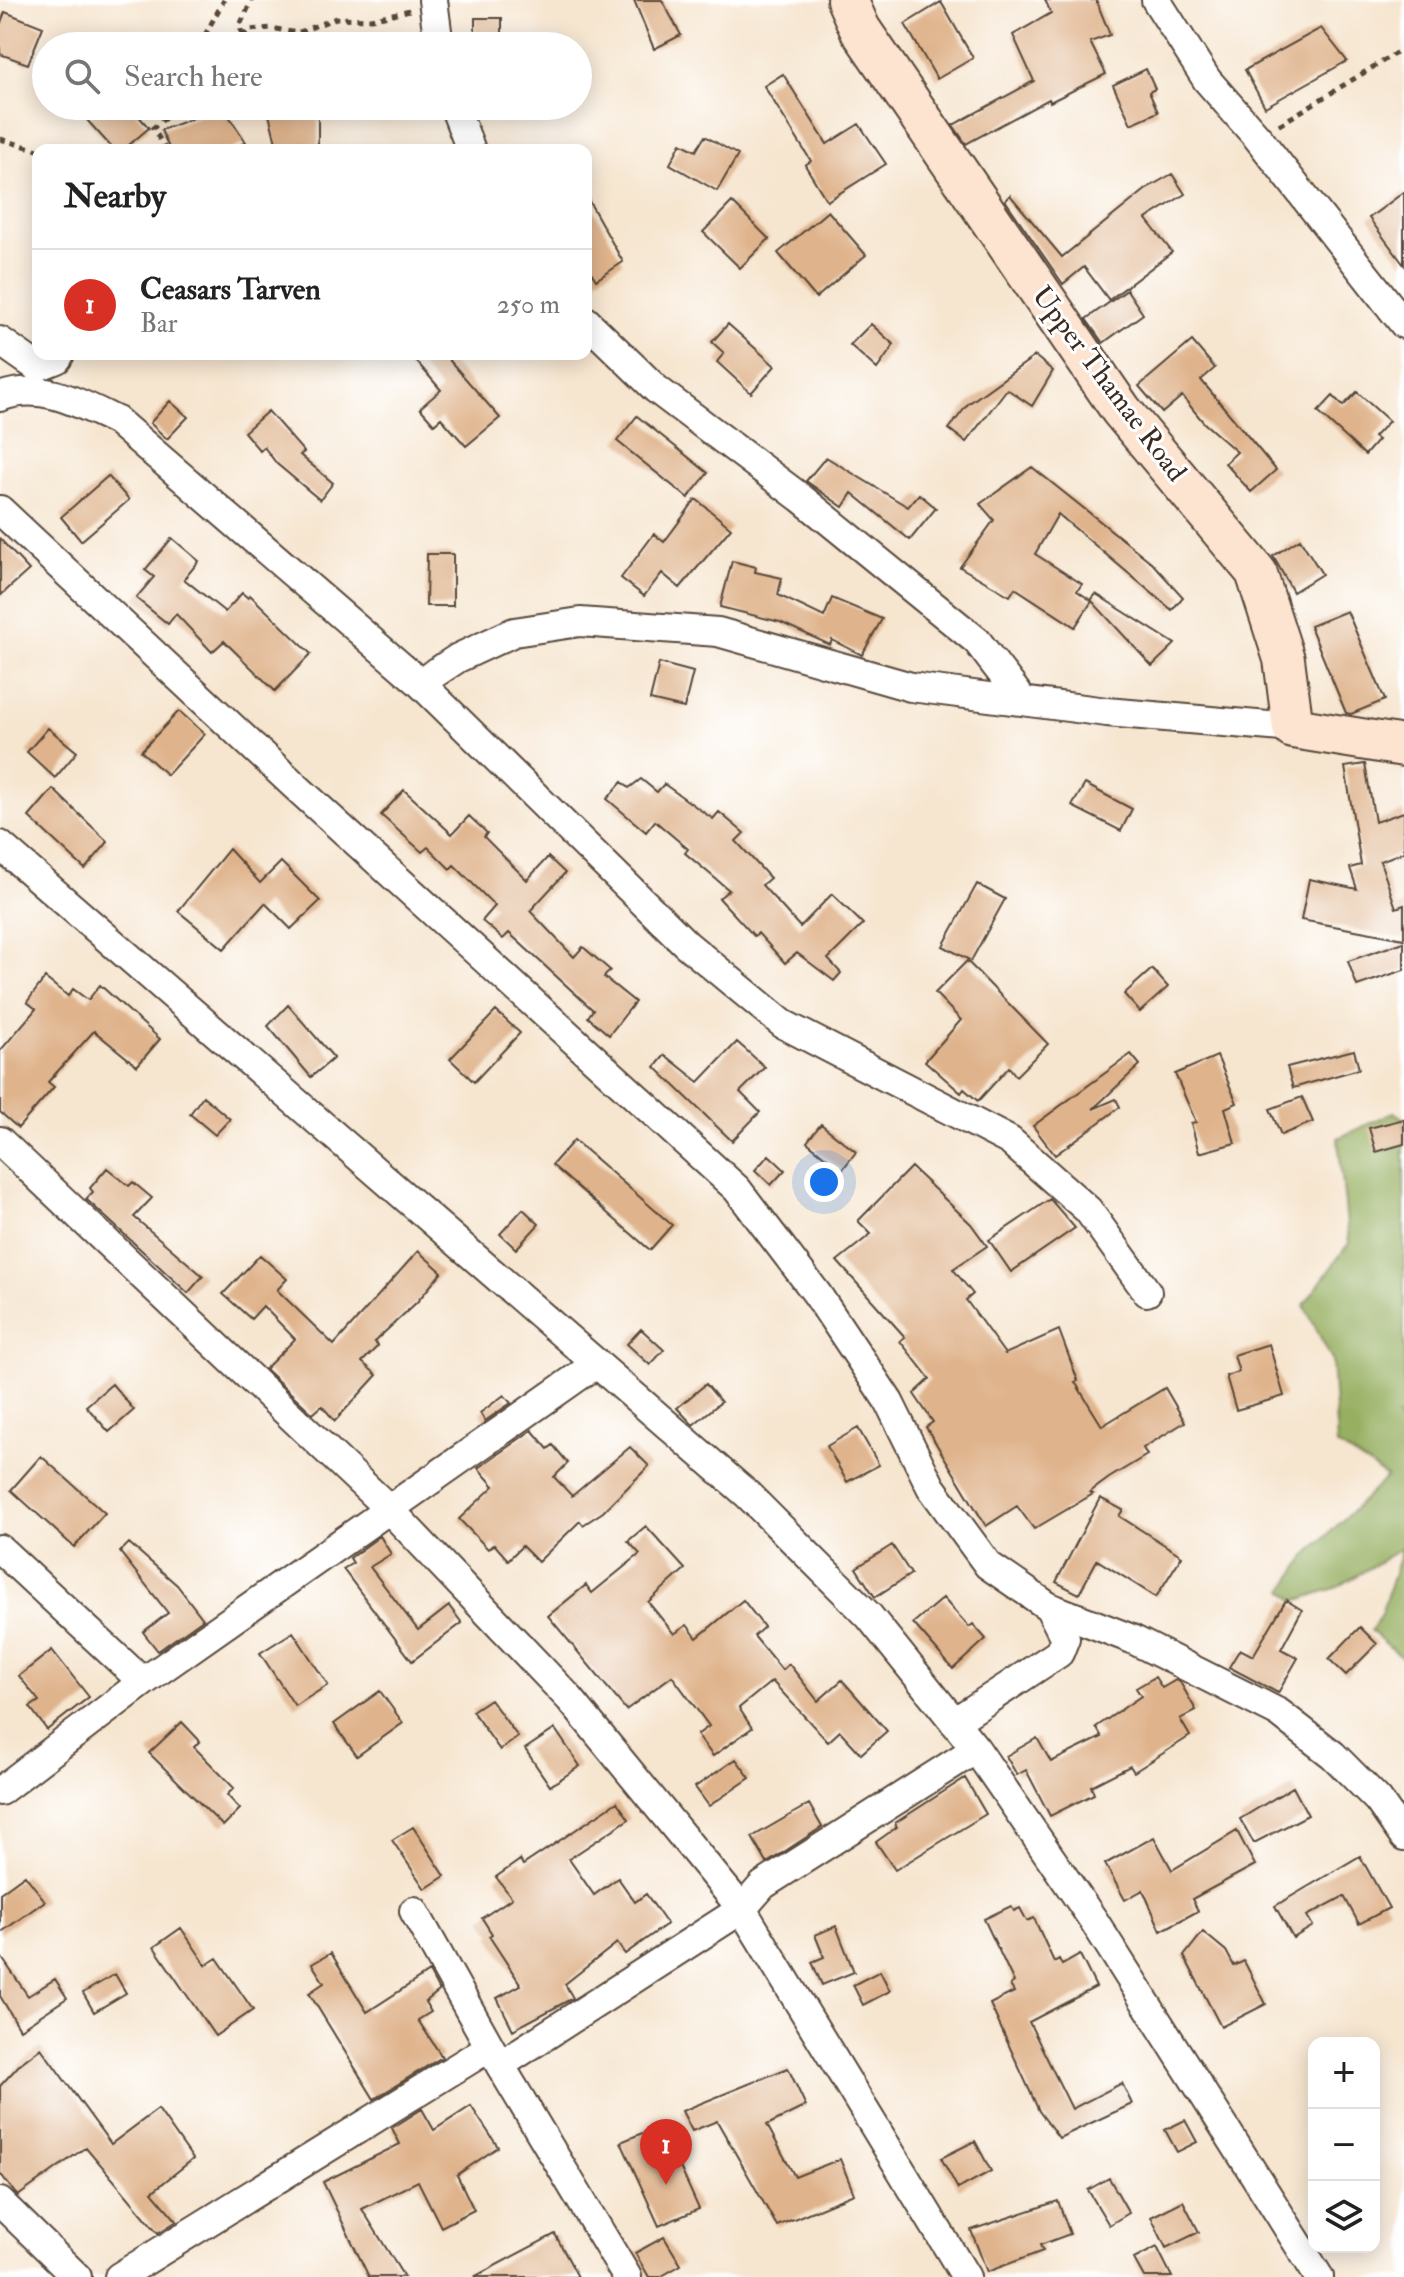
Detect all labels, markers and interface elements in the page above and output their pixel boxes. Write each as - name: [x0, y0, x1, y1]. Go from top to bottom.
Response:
- search box: [32, 32, 592, 120]
- icon: search: [60, 54, 104, 98]
- text: Search here: [124, 58, 263, 95]
- text: Nearby: [64, 175, 166, 218]
- text: Ceasars Tarven: [140, 271, 321, 308]
- street label: Upper Thamae Road: [1024, 279, 1194, 489]
- text: 1: [85, 289, 95, 321]
- text: 250 m: [497, 289, 560, 321]
- text: Bar: [140, 308, 177, 340]
- your location: [804, 1162, 844, 1202]
- map controls: [1308, 2037, 1380, 2253]
- button: +: [1308, 2037, 1380, 2109]
- button: −: [1308, 2109, 1380, 2181]
- pin: 1: [640, 2119, 692, 2185]
- button: layers: [1308, 2181, 1380, 2253]

